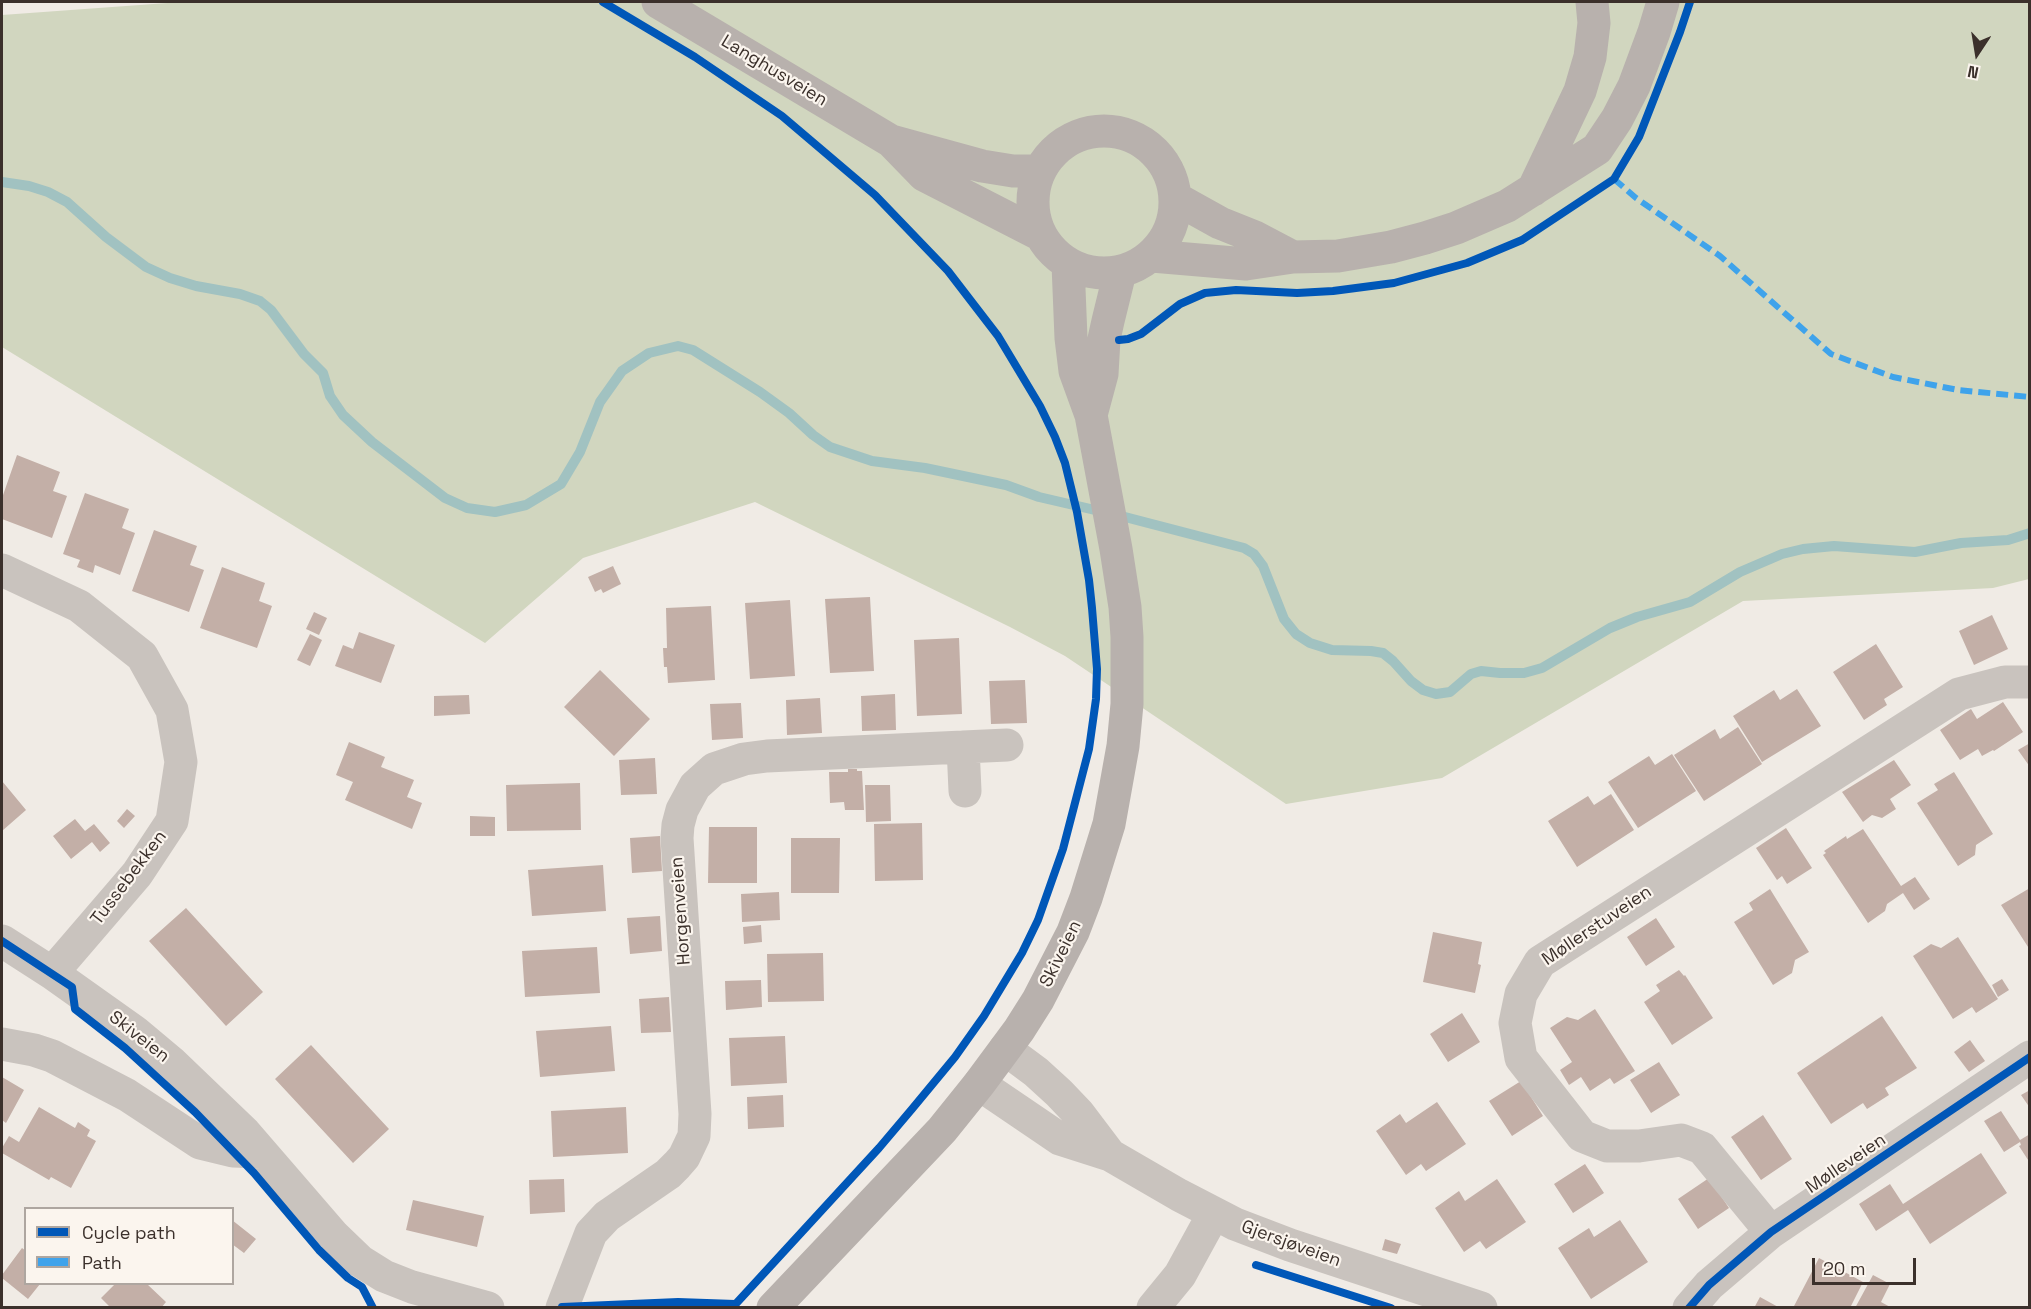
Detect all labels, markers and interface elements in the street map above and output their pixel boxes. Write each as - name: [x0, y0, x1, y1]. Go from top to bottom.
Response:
- north arrow: [1947, 24, 2007, 84]
- street label: Langhusveien: [717, 31, 831, 111]
- text: N: [1966, 61, 1981, 83]
- street label: Tussebekken: [86, 827, 172, 929]
- street label: Horgenveien: [666, 856, 696, 966]
- street label: Møllerstuveien: [1538, 881, 1656, 971]
- street label: Skiveien: [1036, 917, 1086, 991]
- street label: Skiveien: [104, 1007, 174, 1067]
- street label: Mølleveien: [1802, 1129, 1890, 1199]
- legend: [24, 1207, 234, 1285]
- street label: Gjersjøveien: [1238, 1216, 1344, 1272]
- text: Cycle path: [82, 1221, 176, 1244]
- scale bar: [1815, 1246, 1918, 1284]
- text: Path: [82, 1251, 122, 1274]
- text: 20 m: [1823, 1257, 1866, 1280]

